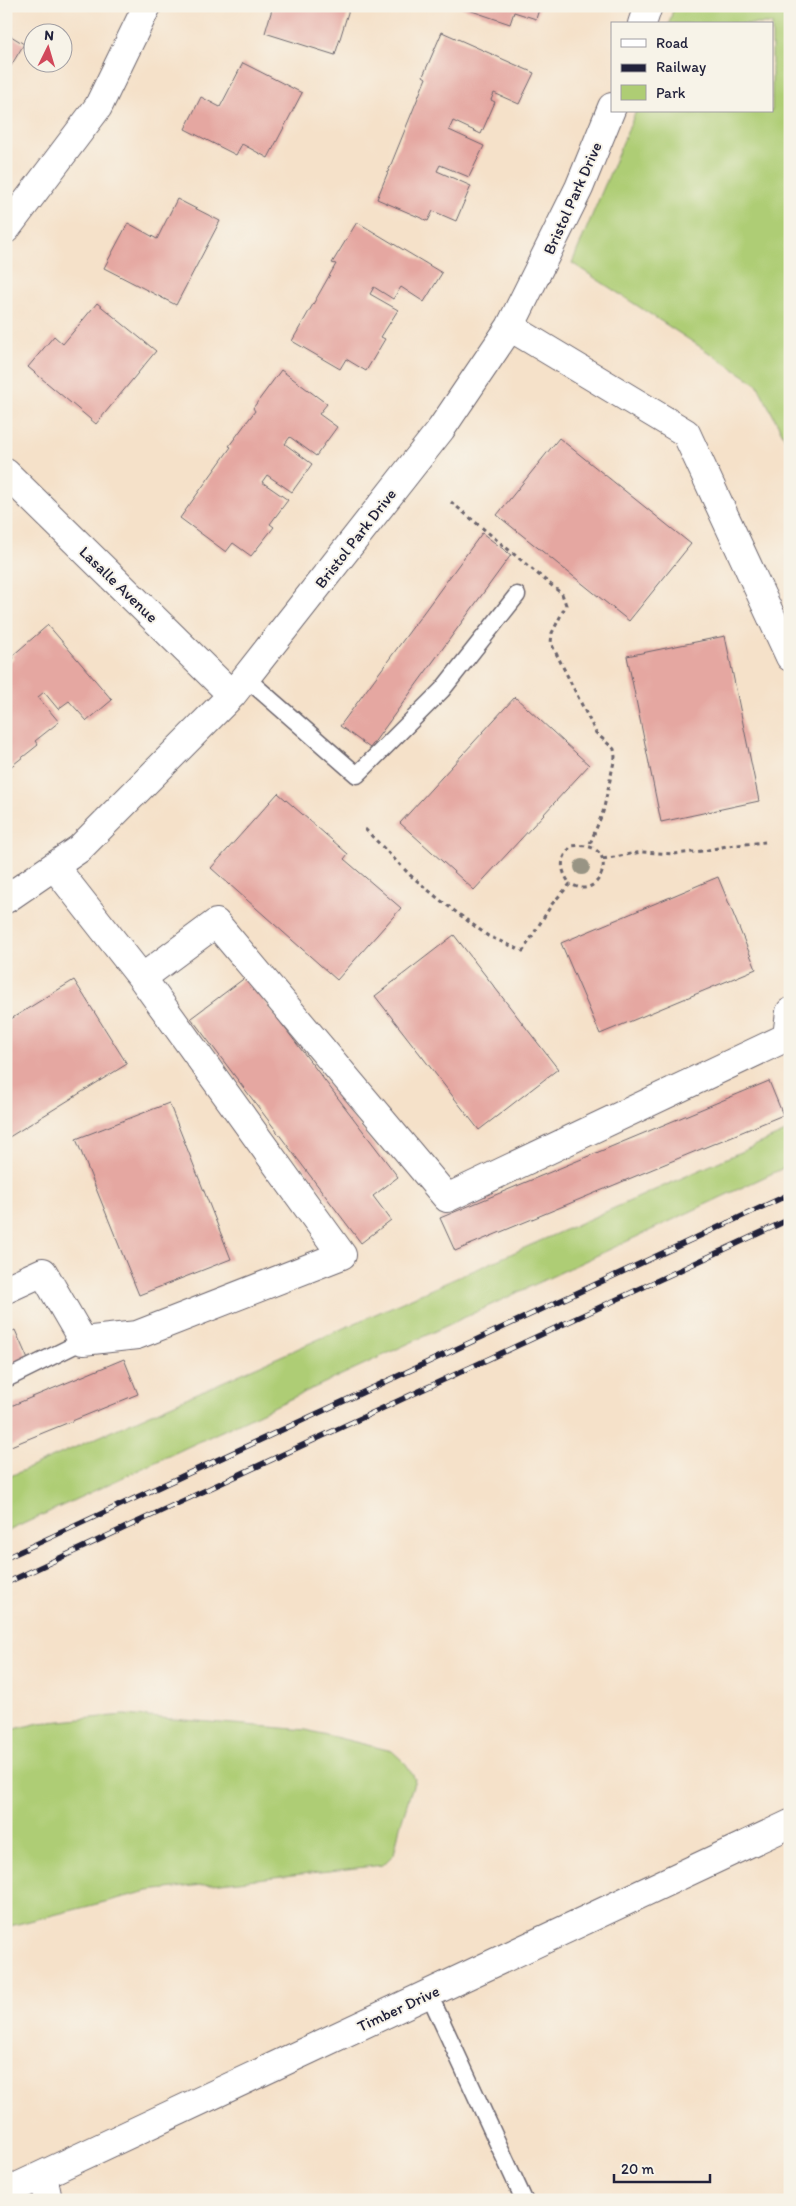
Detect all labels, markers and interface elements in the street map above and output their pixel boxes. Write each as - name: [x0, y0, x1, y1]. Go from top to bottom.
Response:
- north arrow: [22, 22, 72, 72]
- legend: [611, 22, 774, 112]
- text: N: [44, 27, 55, 44]
- text: Road: [656, 34, 689, 52]
- text: Railway: [656, 58, 706, 76]
- text: Park: [656, 84, 686, 102]
- street label: Bristol Park Drive: [539, 139, 606, 257]
- street label: Bristol Park Drive: [311, 485, 400, 592]
- street label: Lasalle Avenue: [75, 542, 162, 627]
- street label: Timber Drive: [354, 1981, 442, 2036]
- scale bar: [614, 2151, 710, 2183]
- text: 20 m: [621, 2160, 655, 2178]

